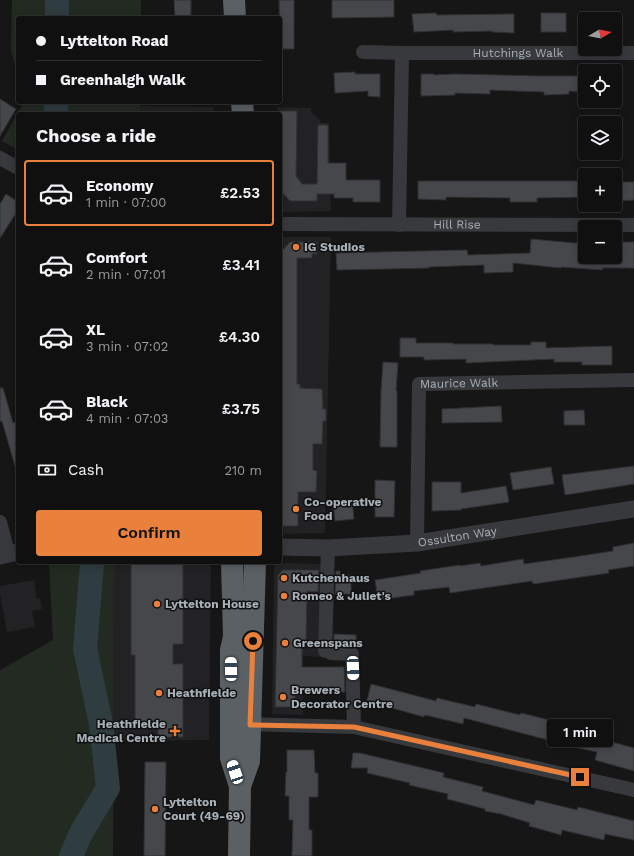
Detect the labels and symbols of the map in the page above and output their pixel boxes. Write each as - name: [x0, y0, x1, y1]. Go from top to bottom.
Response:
- north arrow: [578, 12, 622, 56]
- street label: Hutchings Walk: [473, 46, 564, 60]
- street label: Hill Rise: [433, 217, 481, 232]
- place label: IG Studios: [304, 240, 366, 254]
- marker: IG Studios: [291, 242, 301, 252]
- street label: Maurice Walk: [420, 376, 498, 391]
- place label: Co-operative Food: [304, 495, 382, 523]
- marker: Co-operative Food: [291, 504, 301, 514]
- street label: Ossulton Way: [417, 523, 499, 550]
- place label: Kutchenhaus: [292, 571, 370, 585]
- marker: Kutchenhaus: [279, 573, 289, 583]
- place label: Romeo & Juliet's: [292, 589, 392, 603]
- marker: Romeo & Juliet's: [279, 591, 289, 601]
- place label: Lyttelton House: [165, 597, 259, 611]
- marker: Lyttelton House: [152, 599, 162, 609]
- route start: [244, 632, 262, 650]
- place label: Greenspans: [293, 636, 363, 650]
- marker: Greenspans: [280, 638, 290, 648]
- car: [347, 656, 359, 680]
- car: [225, 657, 237, 681]
- place label: Brewers Decorator Centre: [291, 683, 393, 711]
- place label: Heathfielde: [167, 686, 236, 700]
- marker: Heathfielde: [154, 688, 164, 698]
- marker: Brewers Decorator Centre: [278, 692, 288, 702]
- place label: Heathfielde Medical Centre: [76, 717, 166, 745]
- callout: 1 min: [547, 719, 613, 747]
- marker: Heathfielde Medical Centre: [169, 725, 181, 737]
- car: [226, 759, 244, 785]
- route end: [571, 768, 589, 786]
- place label: Lyttelton Court (49-69): [163, 795, 245, 823]
- marker: Lyttelton Court (49-69): [150, 804, 160, 814]

